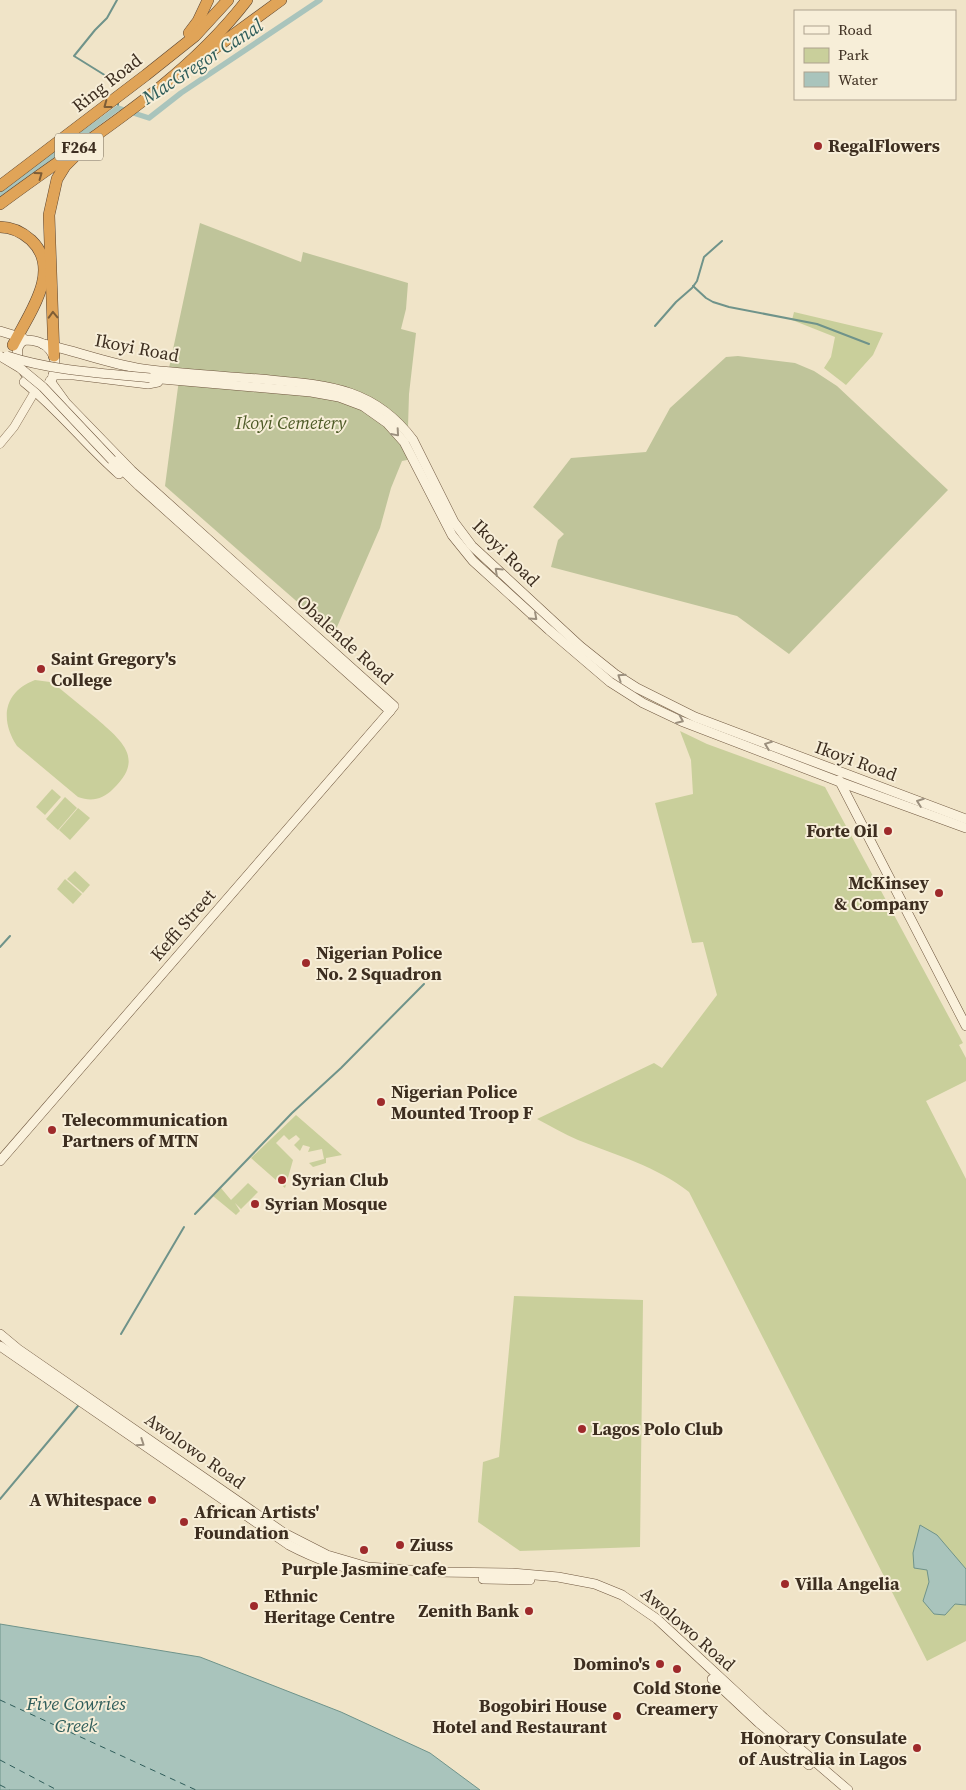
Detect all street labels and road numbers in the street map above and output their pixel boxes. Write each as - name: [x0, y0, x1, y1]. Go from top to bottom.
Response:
- street label: Ring Road: [67, 47, 147, 118]
- road number: F264: [55, 134, 103, 160]
- street label: Ikoyi Road: [93, 327, 181, 368]
- street label: Ikoyi Road: [467, 514, 545, 592]
- street label: Obalende Road: [292, 589, 399, 690]
- street label: Ikoyi Road: [812, 734, 901, 787]
- street label: Keffi Street: [144, 883, 221, 966]
- street label: Awolowo Road: [140, 1407, 251, 1495]
- street label: Awolowo Road: [636, 1581, 741, 1677]

